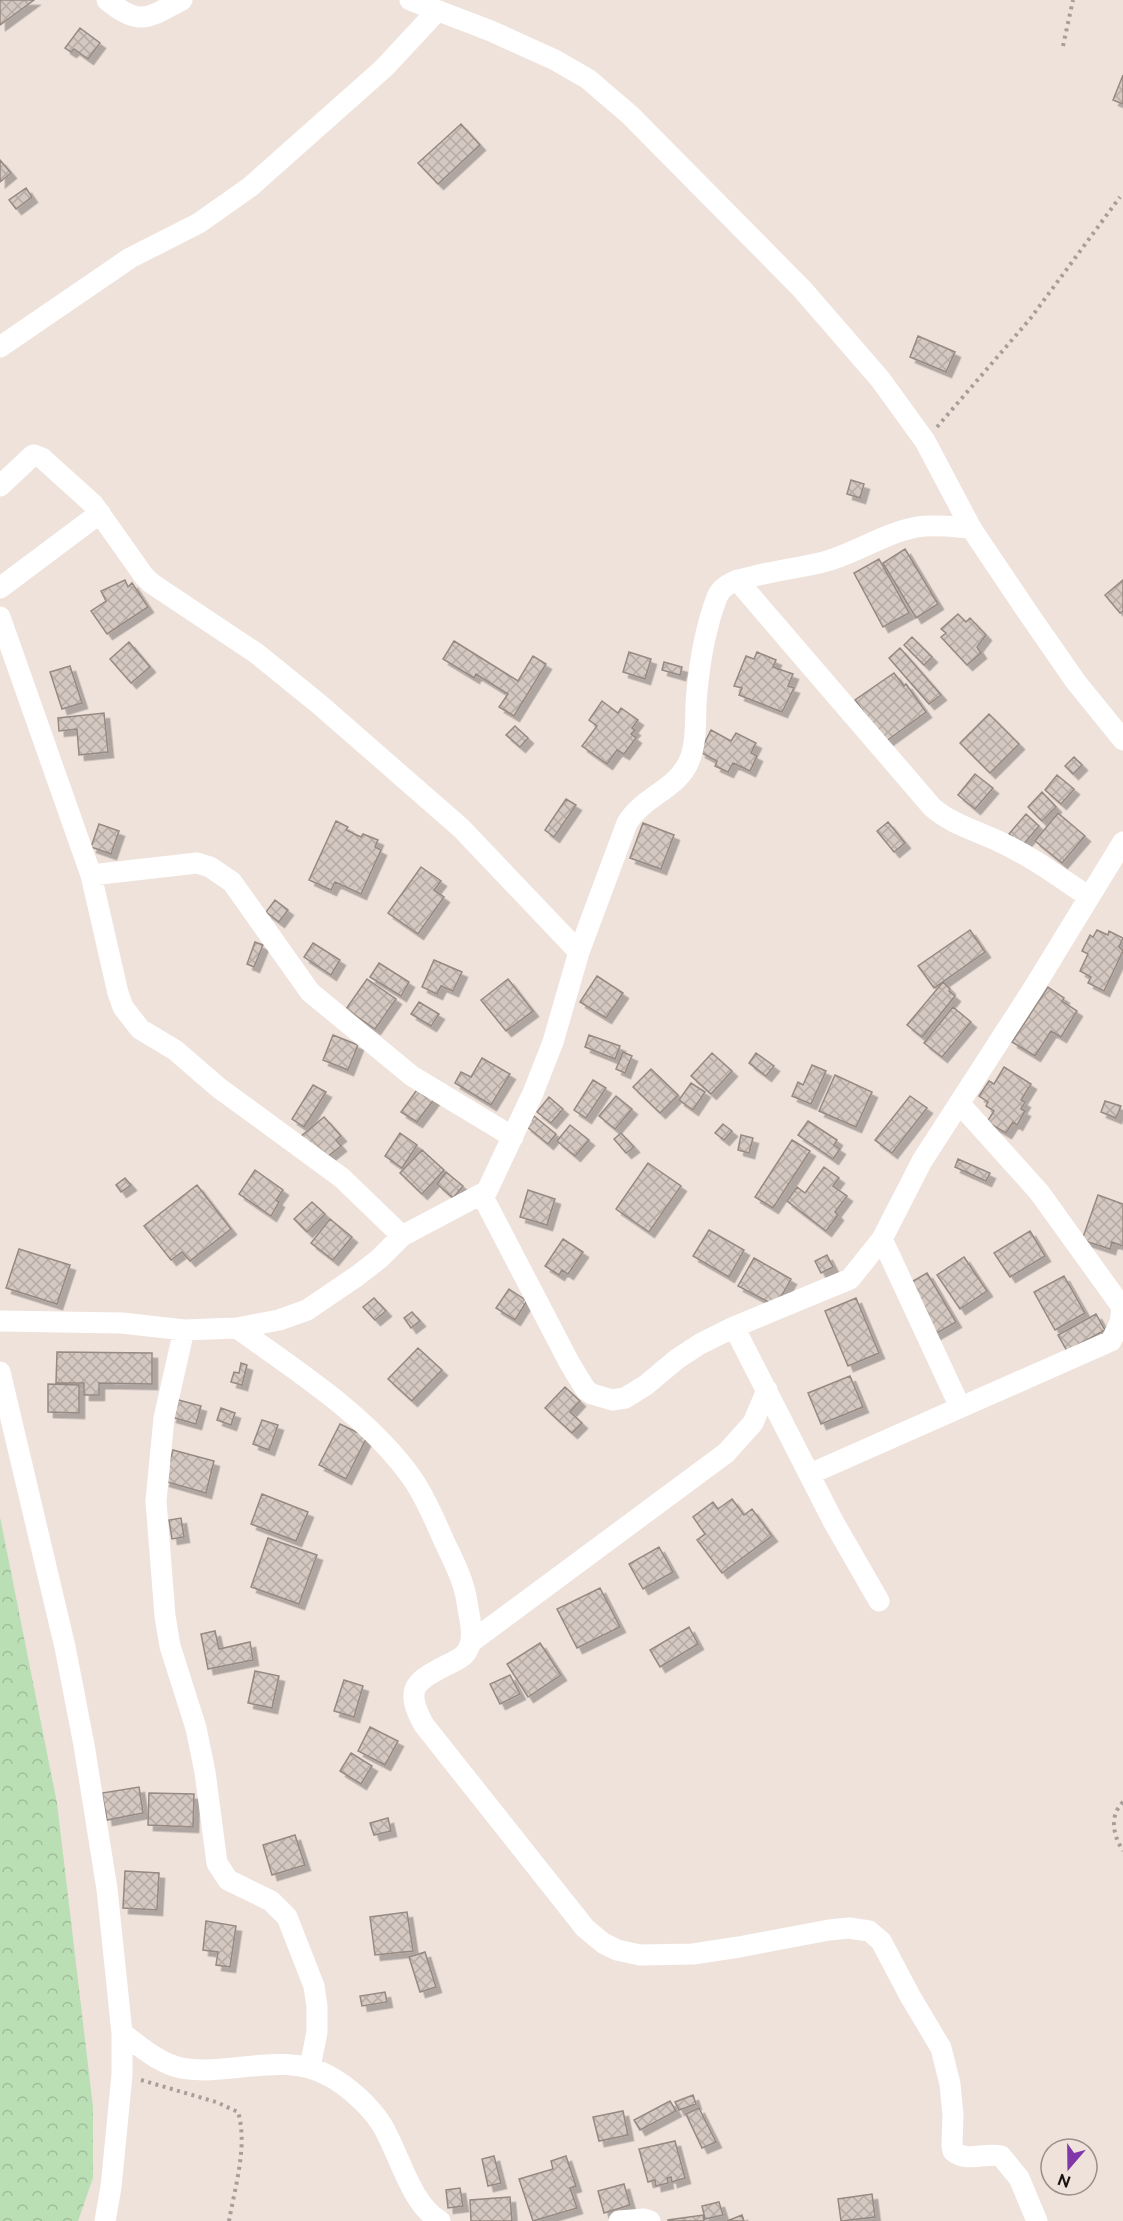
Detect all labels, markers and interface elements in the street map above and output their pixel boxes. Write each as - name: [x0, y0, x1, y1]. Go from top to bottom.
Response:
- north arrow: [1039, 2137, 1099, 2197]
- text: N: [1055, 2170, 1073, 2192]

